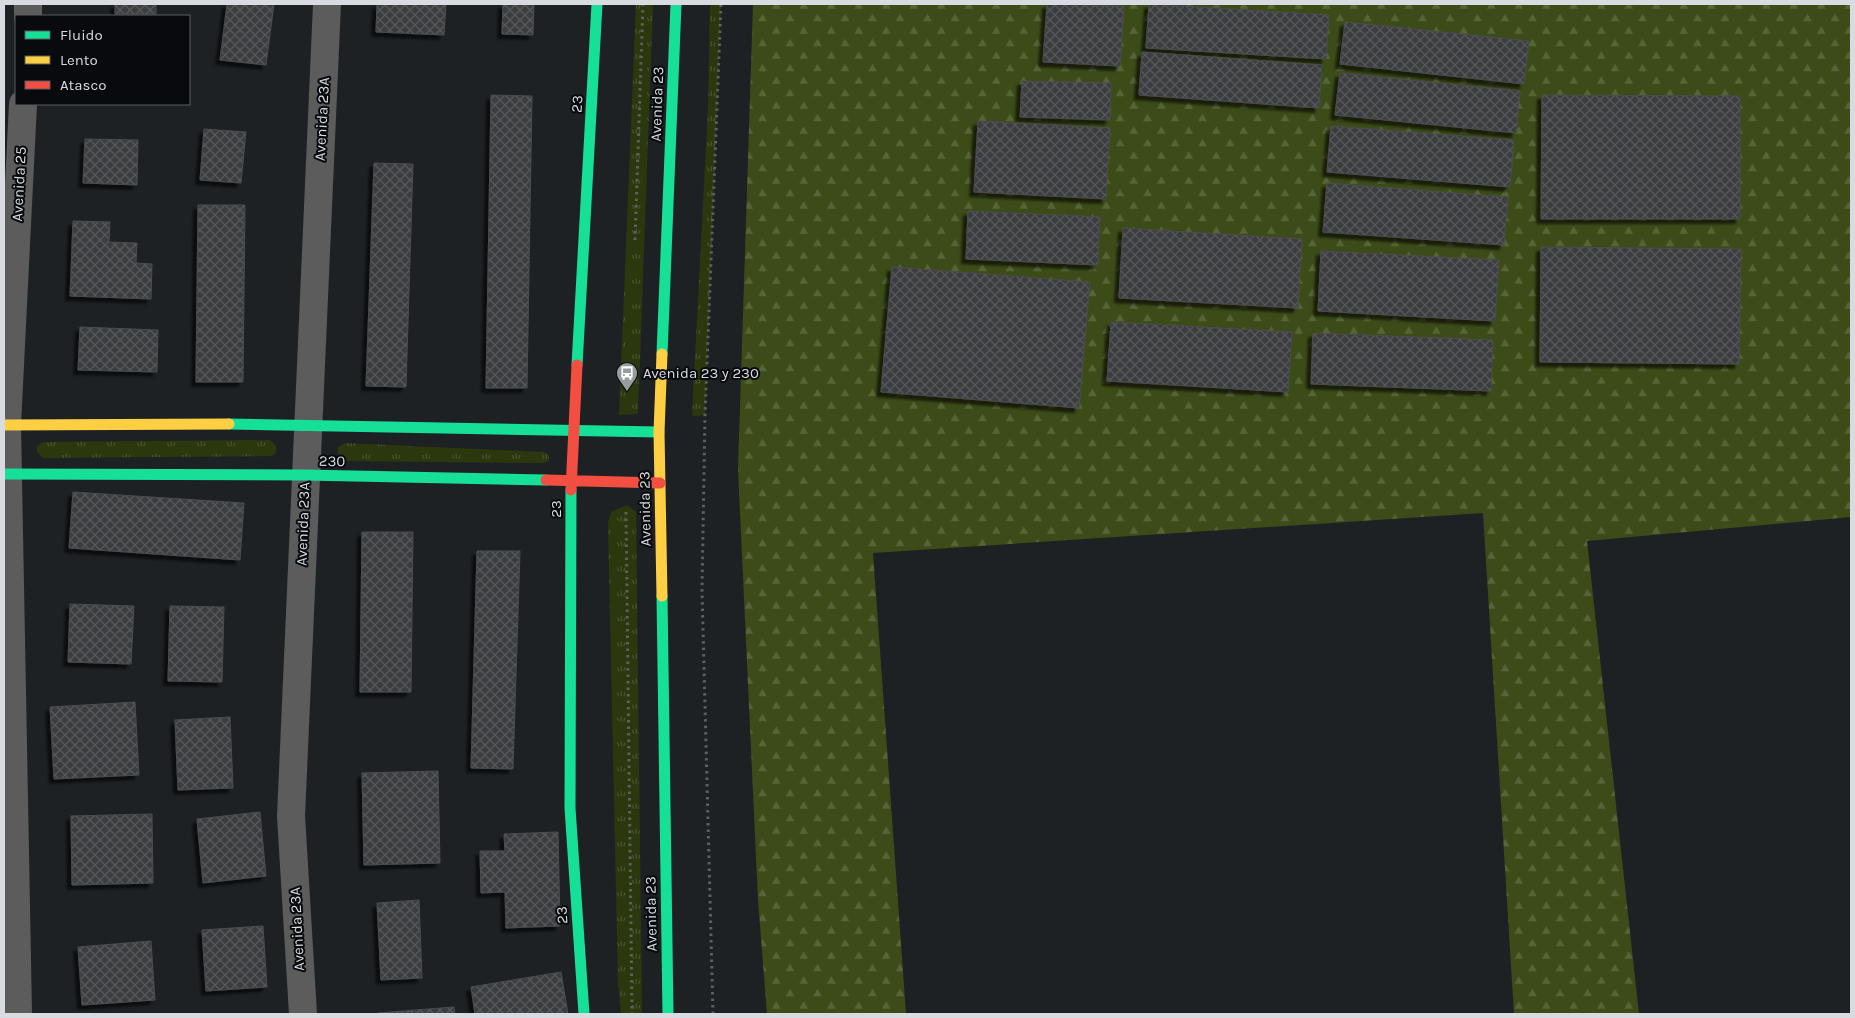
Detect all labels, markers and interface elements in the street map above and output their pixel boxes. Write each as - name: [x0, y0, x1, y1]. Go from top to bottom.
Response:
- legend: [15, 15, 190, 105]
- text: Fluido: [60, 26, 103, 44]
- text: Lento: [60, 51, 98, 69]
- street label: Avenida 23: [647, 66, 667, 142]
- text: Atasco: [60, 76, 106, 94]
- street label: Avenida 23A: [311, 76, 333, 161]
- street label: 23: [568, 95, 586, 113]
- street label: Avenida 25: [8, 146, 30, 222]
- bus stop icon: Avenida 23 y 230: [615, 361, 639, 392]
- place label: Avenida 23 y 230: [643, 364, 759, 382]
- street label: 230: [319, 452, 345, 470]
- street label: Avenida 23: [635, 471, 655, 547]
- street label: Avenida 23A: [293, 481, 313, 566]
- street label: 23: [547, 500, 565, 518]
- street label: Avenida 23: [641, 876, 661, 952]
- street label: Avenida 23A: [286, 886, 308, 971]
- street label: 23: [552, 906, 572, 924]

